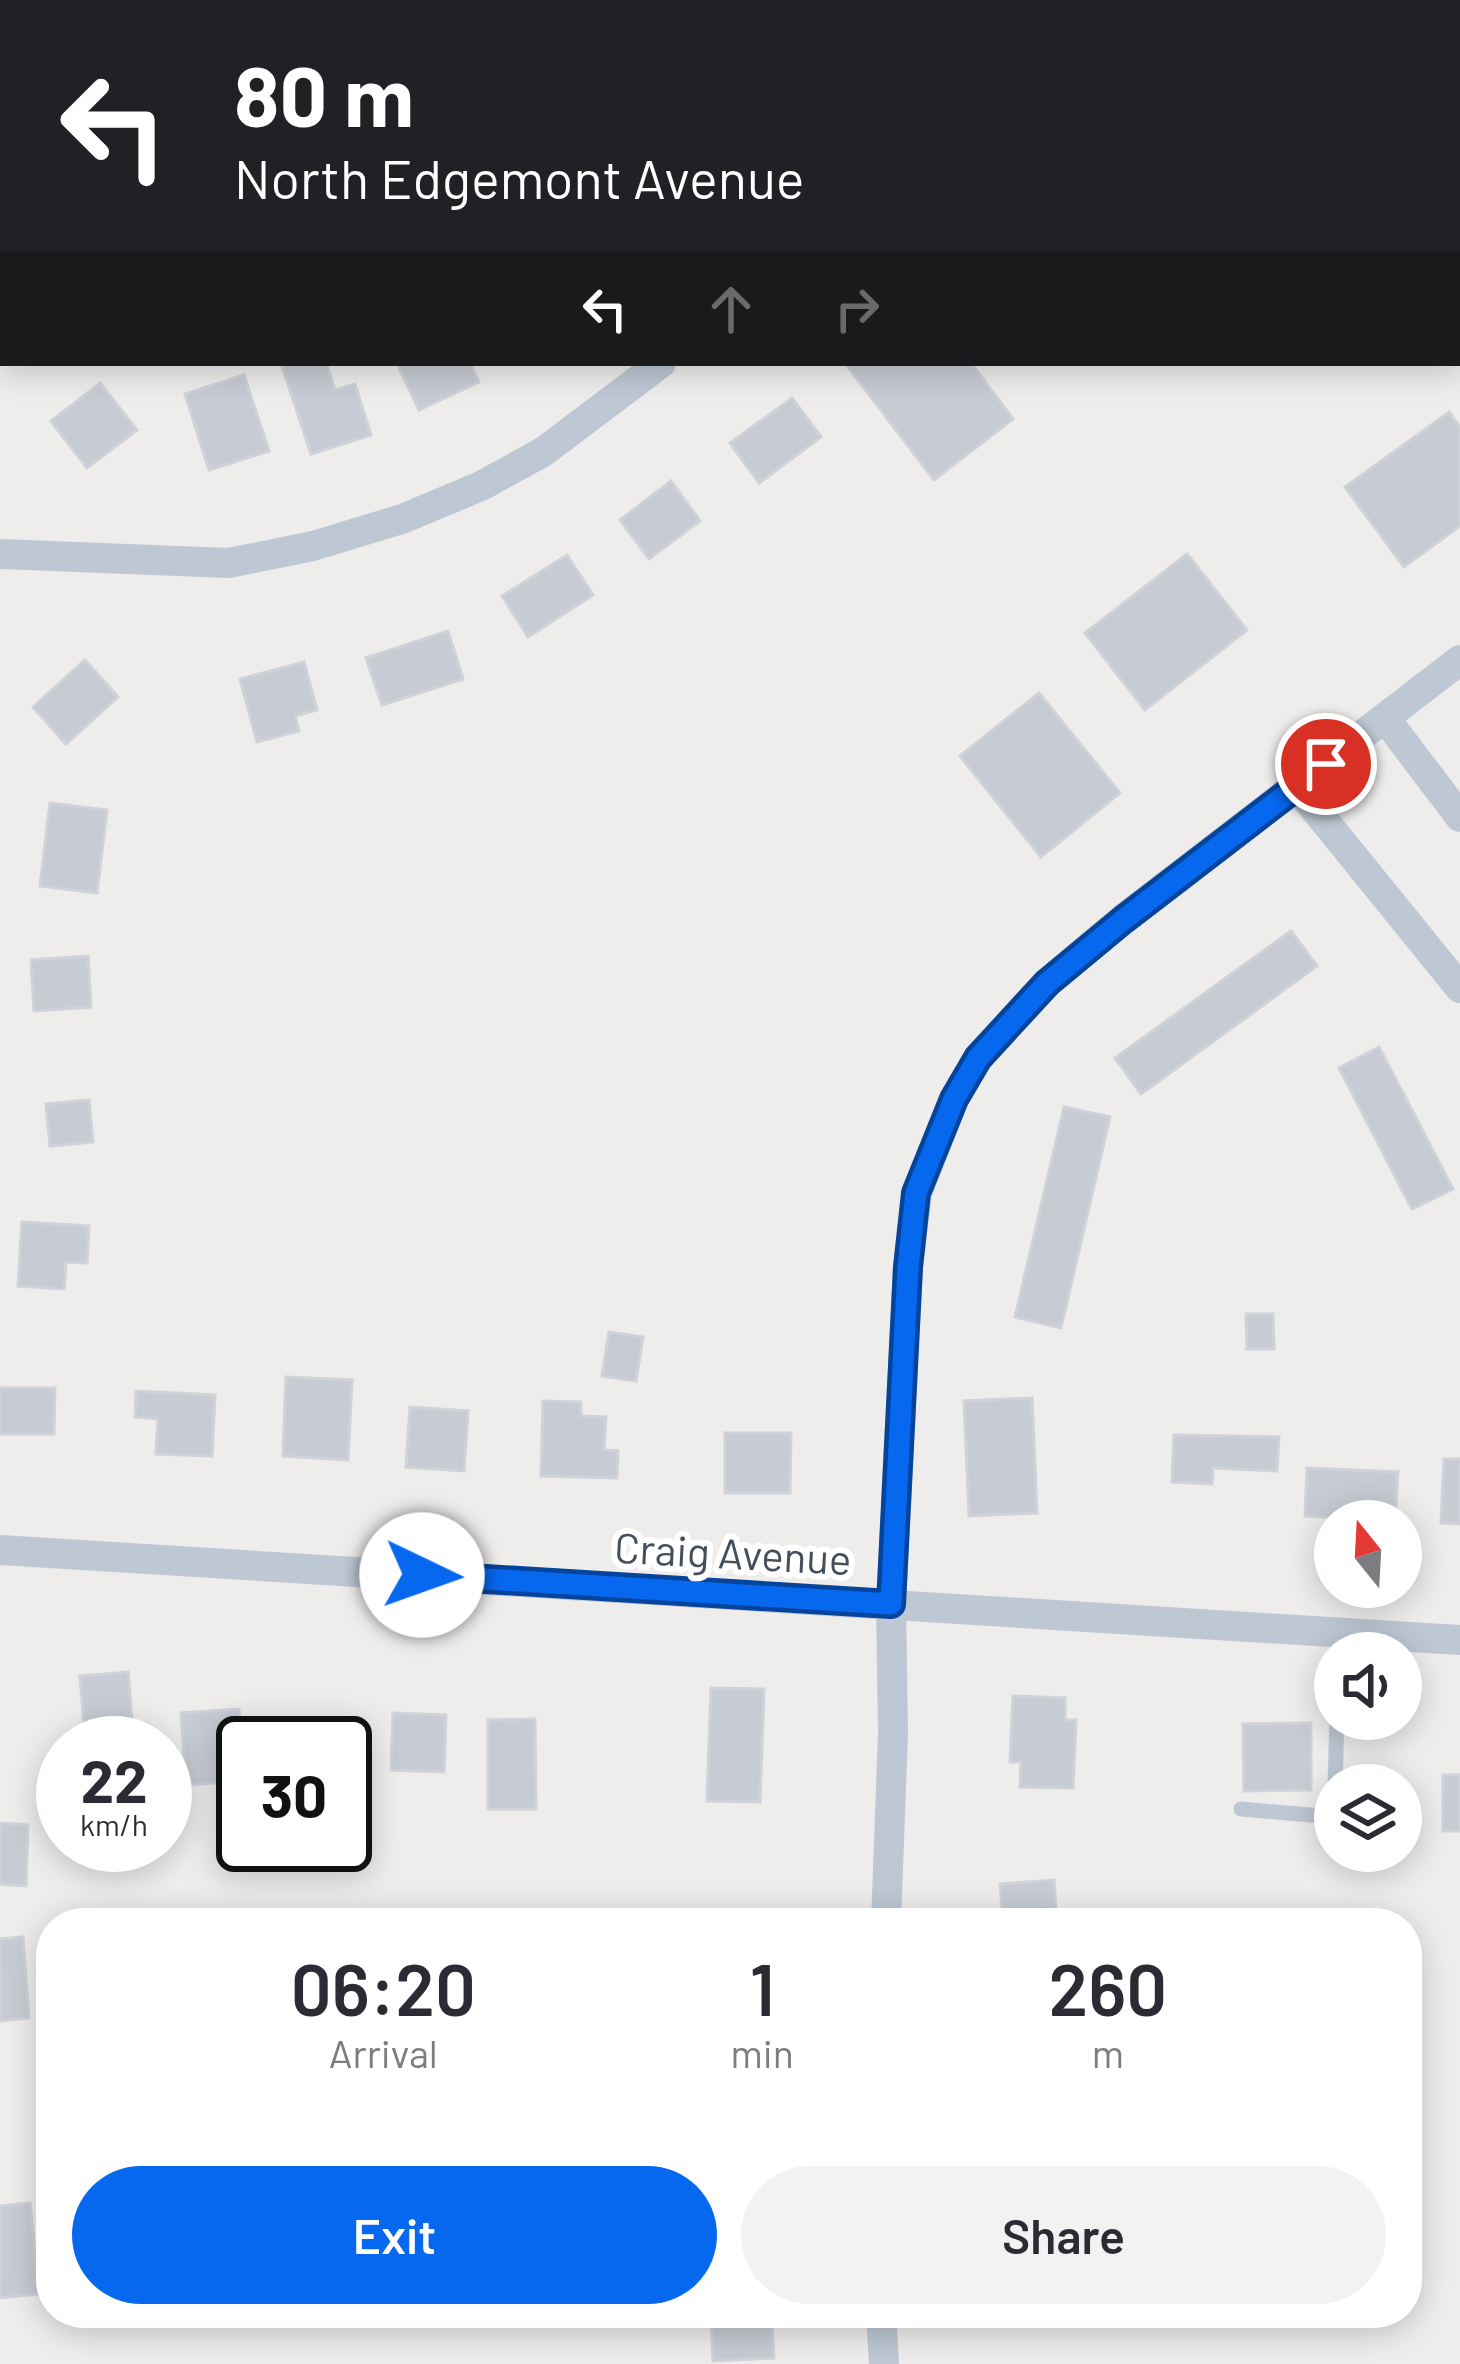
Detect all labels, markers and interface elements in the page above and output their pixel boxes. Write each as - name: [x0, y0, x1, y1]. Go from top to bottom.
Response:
- text: 80 m: [234, 43, 414, 144]
- icon: left: [36, 48, 192, 204]
- text: North Edgemont Avenue: [234, 145, 805, 210]
- icon: left: [572, 276, 638, 342]
- icon: ahead: [698, 276, 764, 342]
- icon: right: [824, 276, 890, 342]
- pin: [1275, 713, 1377, 815]
- icon: arrive: [1293, 731, 1359, 797]
- north arrow: [1314, 1500, 1422, 1608]
- map controls: [1314, 1500, 1422, 1872]
- position arrow: [359, 1512, 485, 1638]
- street label: Craig Avenue: [613, 1521, 853, 1584]
- button: sound: [1314, 1632, 1422, 1740]
- speed limit sign: 30: [216, 1716, 372, 1872]
- text: 22: [80, 1743, 148, 1815]
- button: layers: [1314, 1764, 1422, 1872]
- text: km/h: [80, 1806, 148, 1842]
- text: 06:20: [291, 1944, 476, 2030]
- text: 1: [750, 1944, 775, 2030]
- text: 260: [1049, 1944, 1167, 2030]
- text: Arrival: [329, 2029, 438, 2076]
- text: min: [731, 2029, 794, 2076]
- text: m: [1092, 2029, 1124, 2076]
- button: Exit: [72, 2166, 717, 2304]
- button: Share: [741, 2166, 1386, 2304]

